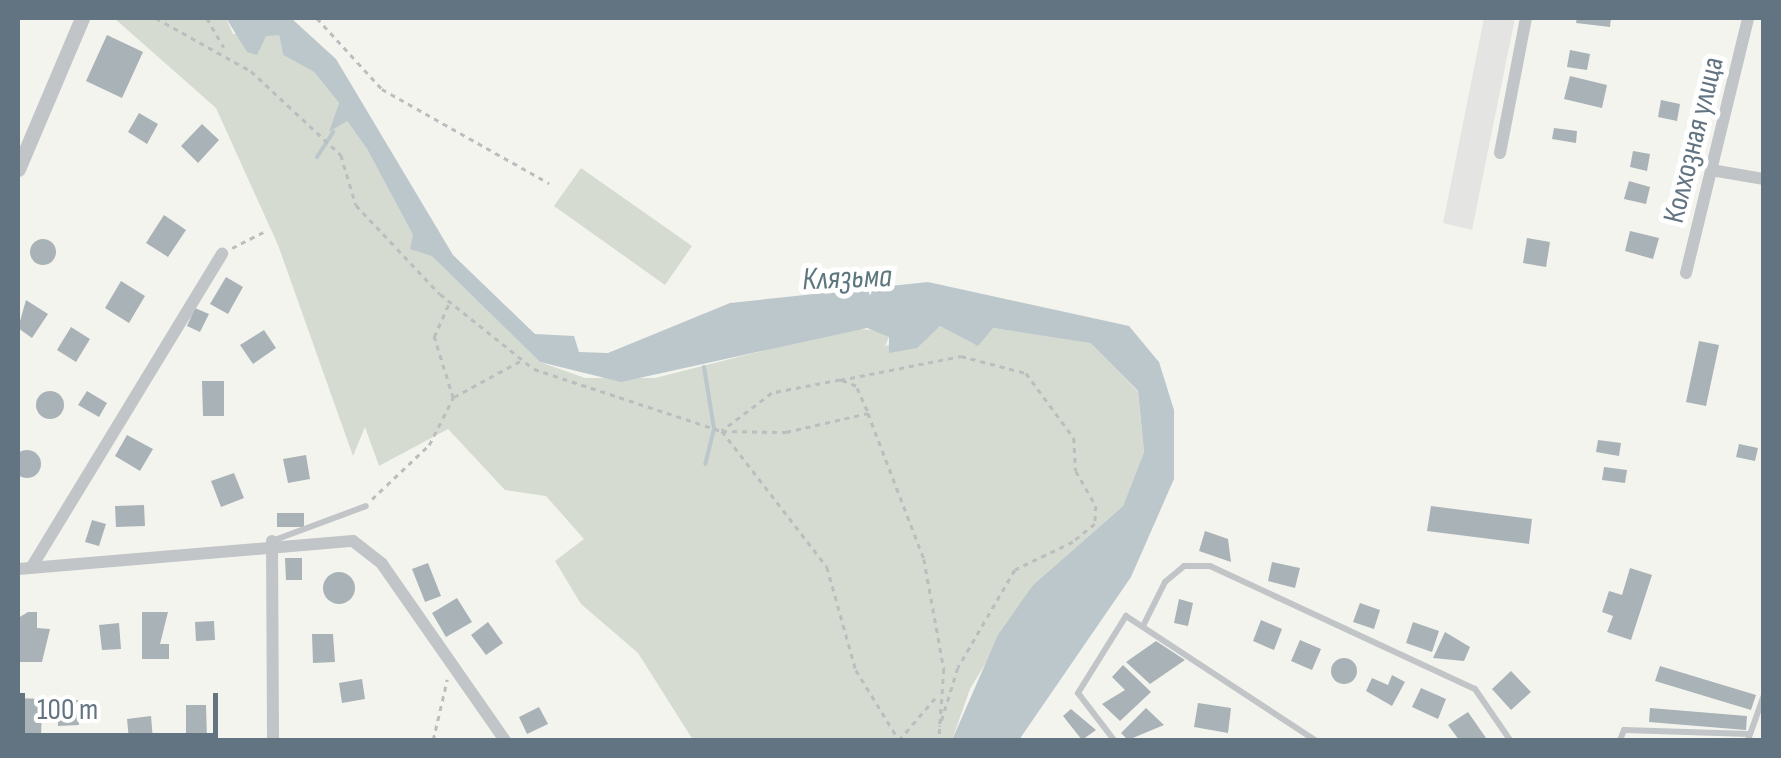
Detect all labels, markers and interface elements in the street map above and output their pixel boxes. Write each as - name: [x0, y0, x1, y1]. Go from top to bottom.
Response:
- street label: Колхозная улица: [1656, 53, 1732, 227]
- water label: Клязьма: [801, 258, 893, 300]
- scale bar: [25, 673, 222, 735]
- text: 100 m: [37, 692, 98, 728]

